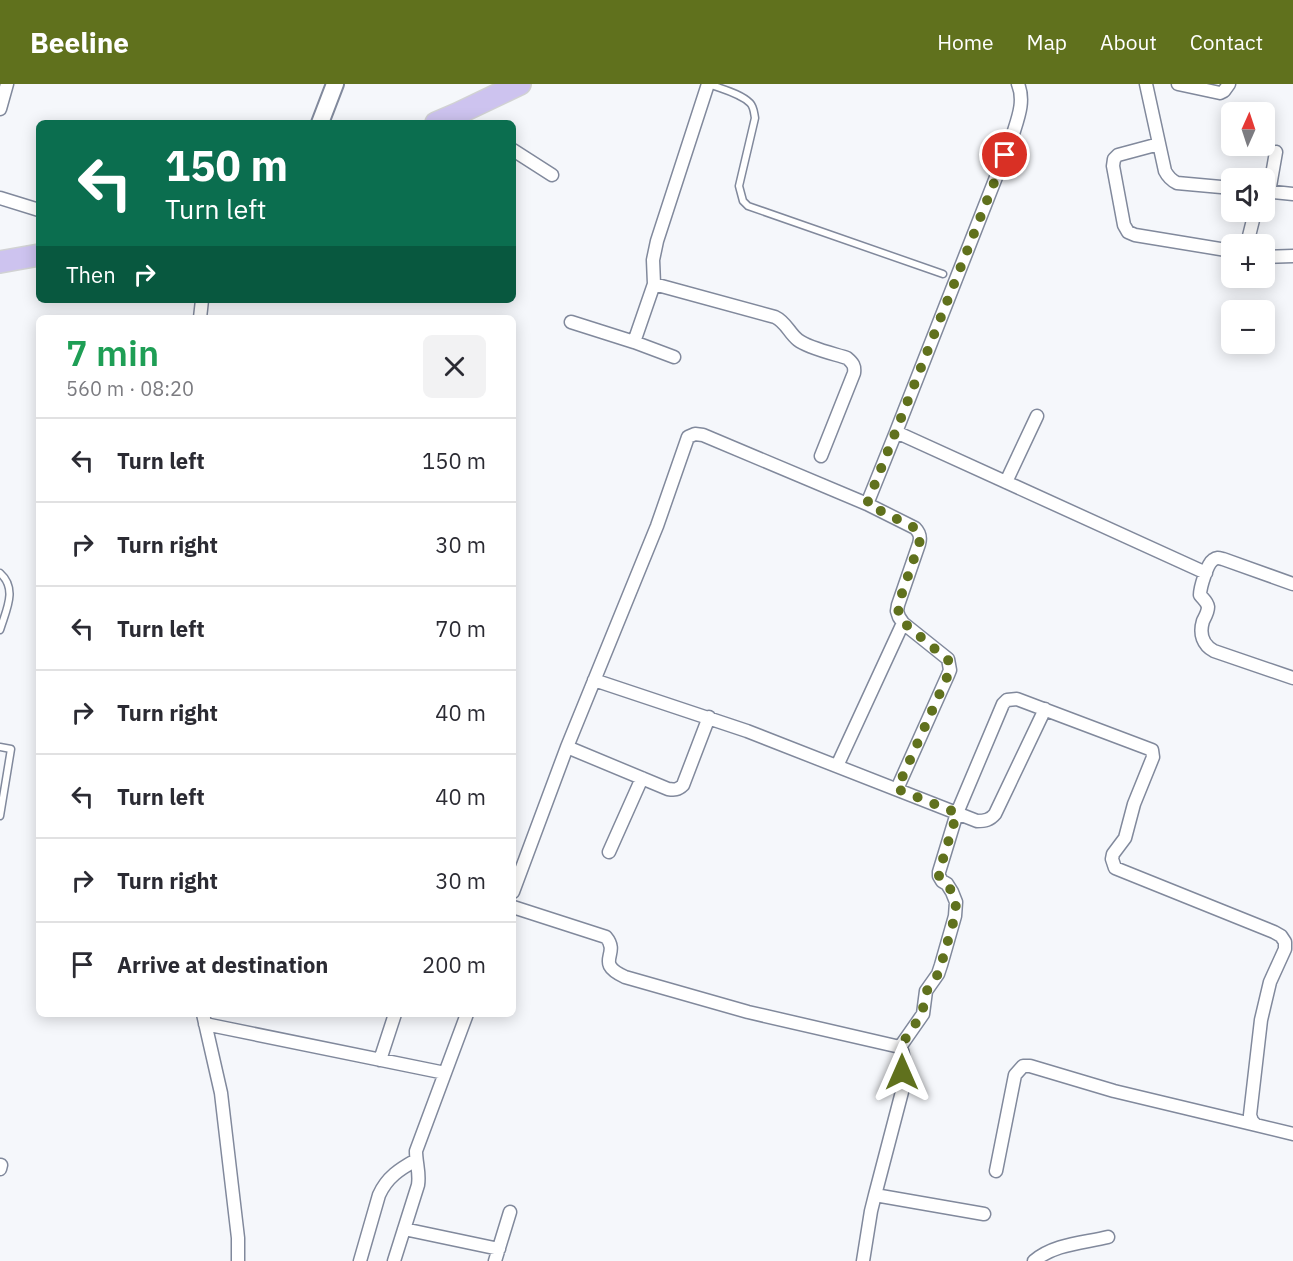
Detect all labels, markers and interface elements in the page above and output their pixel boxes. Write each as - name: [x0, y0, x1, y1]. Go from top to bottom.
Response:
- text: Beeline: [30, 24, 129, 61]
- text: Home: [937, 28, 994, 56]
- text: Map: [1027, 28, 1067, 56]
- text: About: [1100, 28, 1157, 56]
- text: Contact: [1190, 28, 1263, 56]
- north arrow: [1221, 102, 1275, 156]
- map controls: [1221, 102, 1275, 354]
- pin: [979, 129, 1030, 180]
- text: 150 m: [165, 138, 288, 193]
- icon: arrive: [988, 138, 1021, 171]
- icon: left: [66, 144, 144, 222]
- button: sound: [1221, 168, 1275, 222]
- text: Turn left: [165, 191, 266, 226]
- button: +: [1221, 234, 1275, 288]
- icon: right: [128, 258, 161, 291]
- text: Then: [66, 260, 116, 289]
- button: −: [1221, 300, 1275, 354]
- text: 7 min: [66, 329, 159, 376]
- button: close: [423, 335, 486, 398]
- text: 560 m · 08:20: [66, 375, 194, 402]
- icon: left: [66, 444, 99, 477]
- text: Turn left: [117, 446, 205, 475]
- text: 150 m: [422, 446, 486, 475]
- icon: right: [66, 528, 99, 561]
- text: Turn right: [117, 530, 218, 559]
- text: 30 m: [435, 530, 486, 559]
- icon: left: [66, 612, 99, 645]
- text: Turn left: [117, 614, 205, 643]
- text: 70 m: [435, 614, 486, 643]
- icon: right: [66, 696, 99, 729]
- text: Turn right: [117, 698, 218, 727]
- text: 40 m: [435, 698, 486, 727]
- icon: left: [66, 780, 99, 813]
- text: Turn left: [117, 782, 205, 811]
- text: 40 m: [435, 782, 486, 811]
- icon: right: [66, 864, 99, 897]
- text: Turn right: [117, 866, 218, 895]
- text: 30 m: [435, 866, 486, 895]
- icon: arrive: [66, 948, 99, 981]
- text: Arrive at destination: [117, 950, 328, 979]
- text: 200 m: [422, 950, 486, 979]
- position arrow: [870, 1040, 934, 1104]

